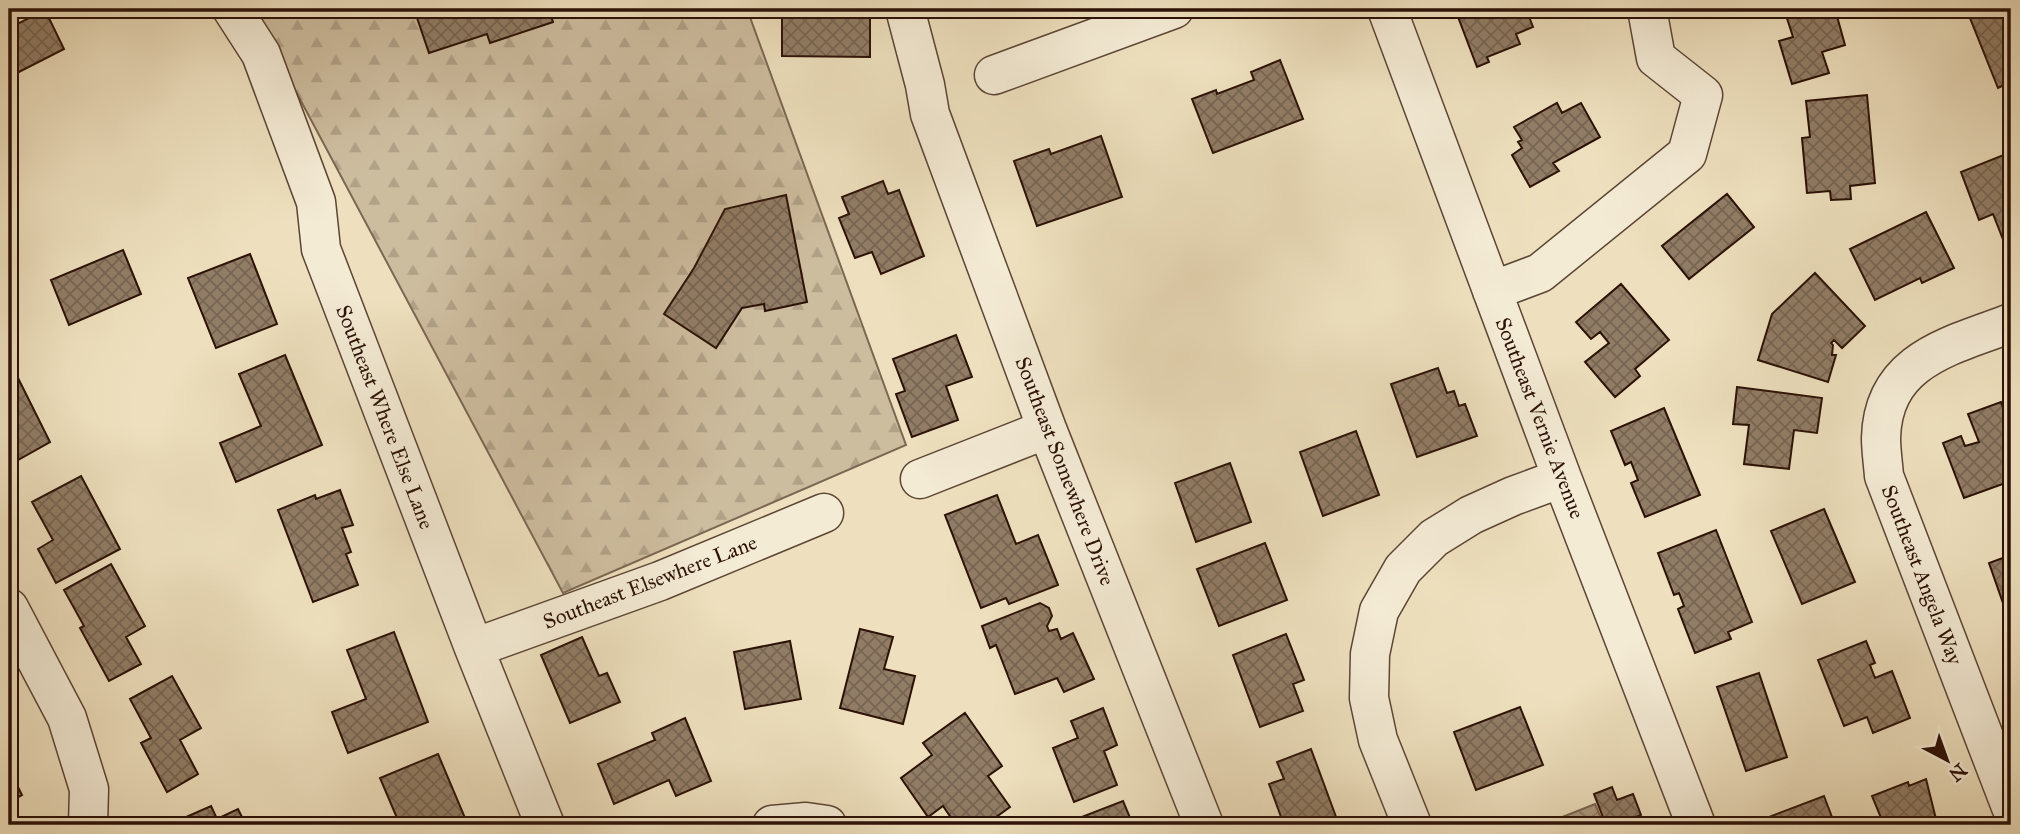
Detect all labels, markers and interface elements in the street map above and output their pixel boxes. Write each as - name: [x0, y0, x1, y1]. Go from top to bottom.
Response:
- street label: Southeast Where Else Lane: [330, 301, 440, 533]
- street label: Southeast Vernie Avenue: [1490, 314, 1590, 522]
- street label: Southeast Somewhere Drive: [1009, 353, 1121, 589]
- street label: Southeast Angela Way: [1876, 481, 1969, 670]
- street label: Southeast Elsewhere Lane: [539, 529, 761, 635]
- north arrow: [1912, 726, 1982, 796]
- text: N: [1944, 758, 1971, 786]

